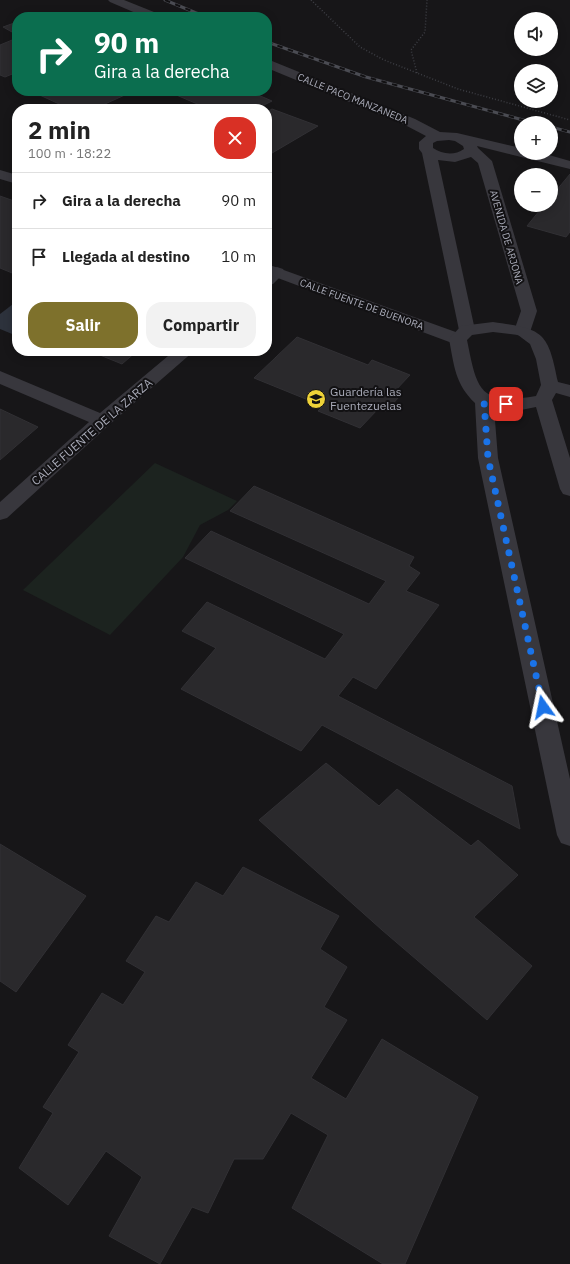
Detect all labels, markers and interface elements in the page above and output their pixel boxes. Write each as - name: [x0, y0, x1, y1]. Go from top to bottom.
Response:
- map controls: [514, 12, 558, 212]
- button: sound: [514, 12, 558, 56]
- text: 90 m: [94, 24, 159, 61]
- icon: right: [28, 28, 80, 80]
- text: Gira a la derecha: [94, 60, 230, 83]
- button: layers: [514, 64, 558, 108]
- street label: CALLE PACO MANZANEDA: [296, 70, 410, 127]
- text: 2 min: [28, 114, 91, 146]
- button: +: [514, 116, 558, 160]
- button: close: [214, 117, 256, 159]
- text: 100 m · 18:22: [28, 145, 111, 162]
- button: −: [514, 168, 558, 212]
- street label: AVENIDA DE ARJONA: [487, 188, 526, 286]
- icon: right: [28, 190, 50, 212]
- text: Gira a la derecha: [62, 191, 181, 210]
- text: 90 m: [221, 191, 256, 210]
- icon: arrive: [28, 246, 50, 268]
- text: Llegada al destino: [62, 247, 190, 266]
- text: 10 m: [221, 247, 256, 266]
- street label: CALLE FUENTE DE BUENORA: [298, 276, 426, 333]
- button: Salir: [28, 302, 138, 348]
- button: Compartir: [146, 302, 256, 348]
- street label: CALLE FUENTE DE LA ZARZA: [28, 375, 156, 488]
- place label: Guardería las Fuentezuelas: [330, 384, 402, 413]
- pin: [489, 387, 523, 421]
- school or university icon: Guardería las Fuentezuelas: [305, 388, 327, 410]
- icon: arrive: [495, 393, 517, 415]
- position arrow: [522, 686, 564, 728]

